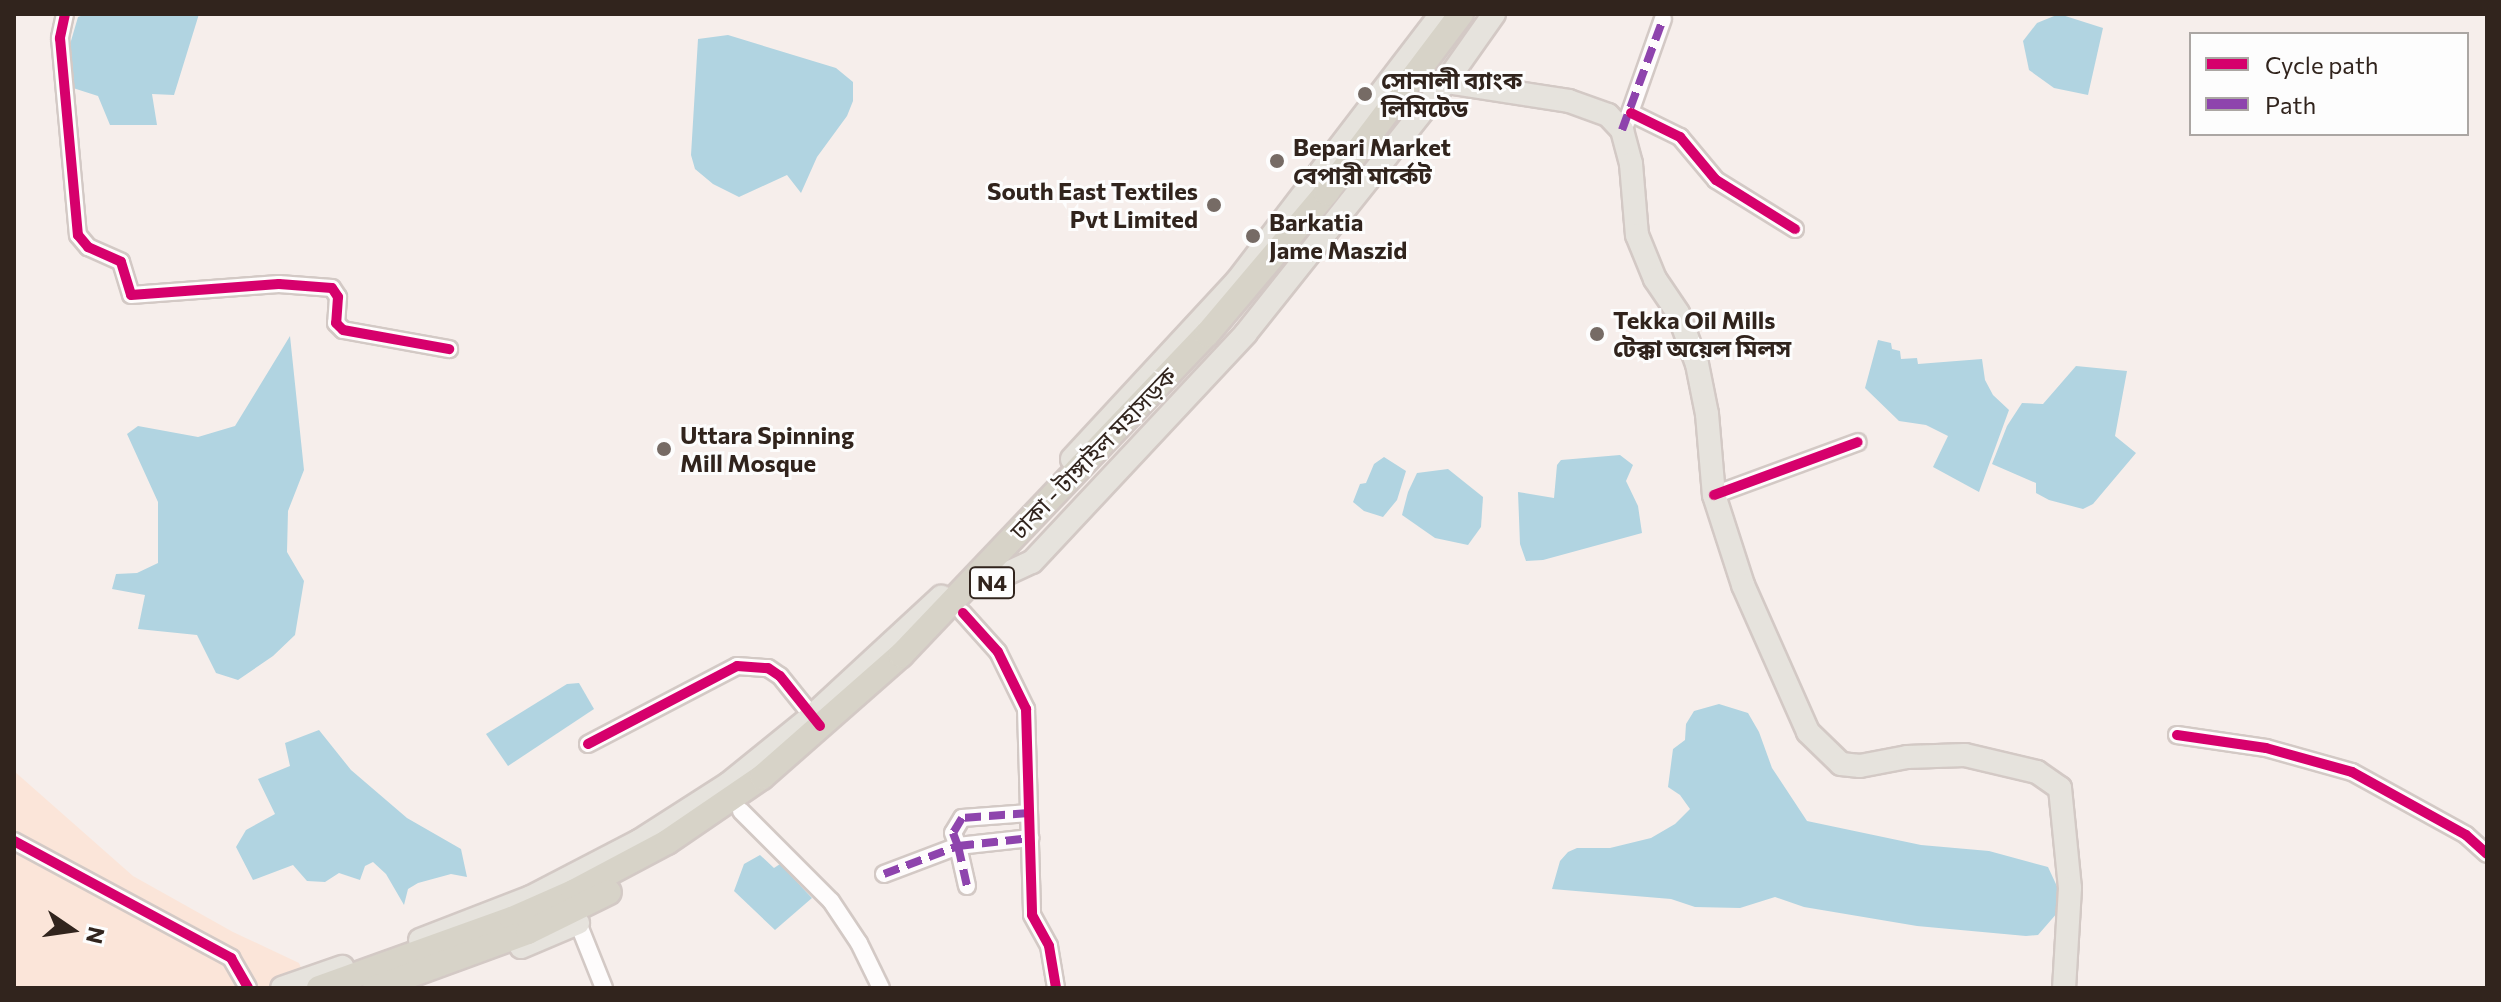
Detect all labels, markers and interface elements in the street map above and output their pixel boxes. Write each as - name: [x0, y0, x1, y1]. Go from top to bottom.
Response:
- legend: [2189, 32, 2469, 136]
- text: Cycle path: [2265, 50, 2379, 79]
- place label: সোনালী ব্যাংক লিমিটেড: [1381, 66, 1522, 122]
- marker: সোনালী ব্যাংক লিমিটেড: [1356, 85, 1374, 103]
- text: Path: [2265, 90, 2316, 119]
- place label: Bepari Market বেপারী মার্কেট: [1293, 133, 1451, 189]
- marker: Bepari Market বেপারী মার্কেট: [1268, 152, 1286, 170]
- place label: South East Textiles Pvt Limited: [987, 177, 1198, 233]
- marker: South East Textiles Pvt Limited: [1205, 196, 1223, 214]
- place label: Barkatia Jame Maszid: [1269, 208, 1407, 264]
- marker: Barkatia Jame Maszid: [1244, 227, 1262, 245]
- place label: Tekka Oil Mills টেক্কা অয়েল মিলস: [1613, 306, 1791, 362]
- marker: Tekka Oil Mills টেক্কা অয়েল মিলস: [1588, 325, 1606, 343]
- street label: ঢাকা - টাঙ্গাইল মহাসড়ক: [1004, 361, 1182, 545]
- place label: Uttara Spinning Mill Mosque: [680, 421, 854, 477]
- marker: Uttara Spinning Mill Mosque: [655, 440, 673, 458]
- road number: N4: [968, 565, 1016, 601]
- north arrow: [32, 890, 112, 970]
- text: N: [81, 924, 111, 947]

